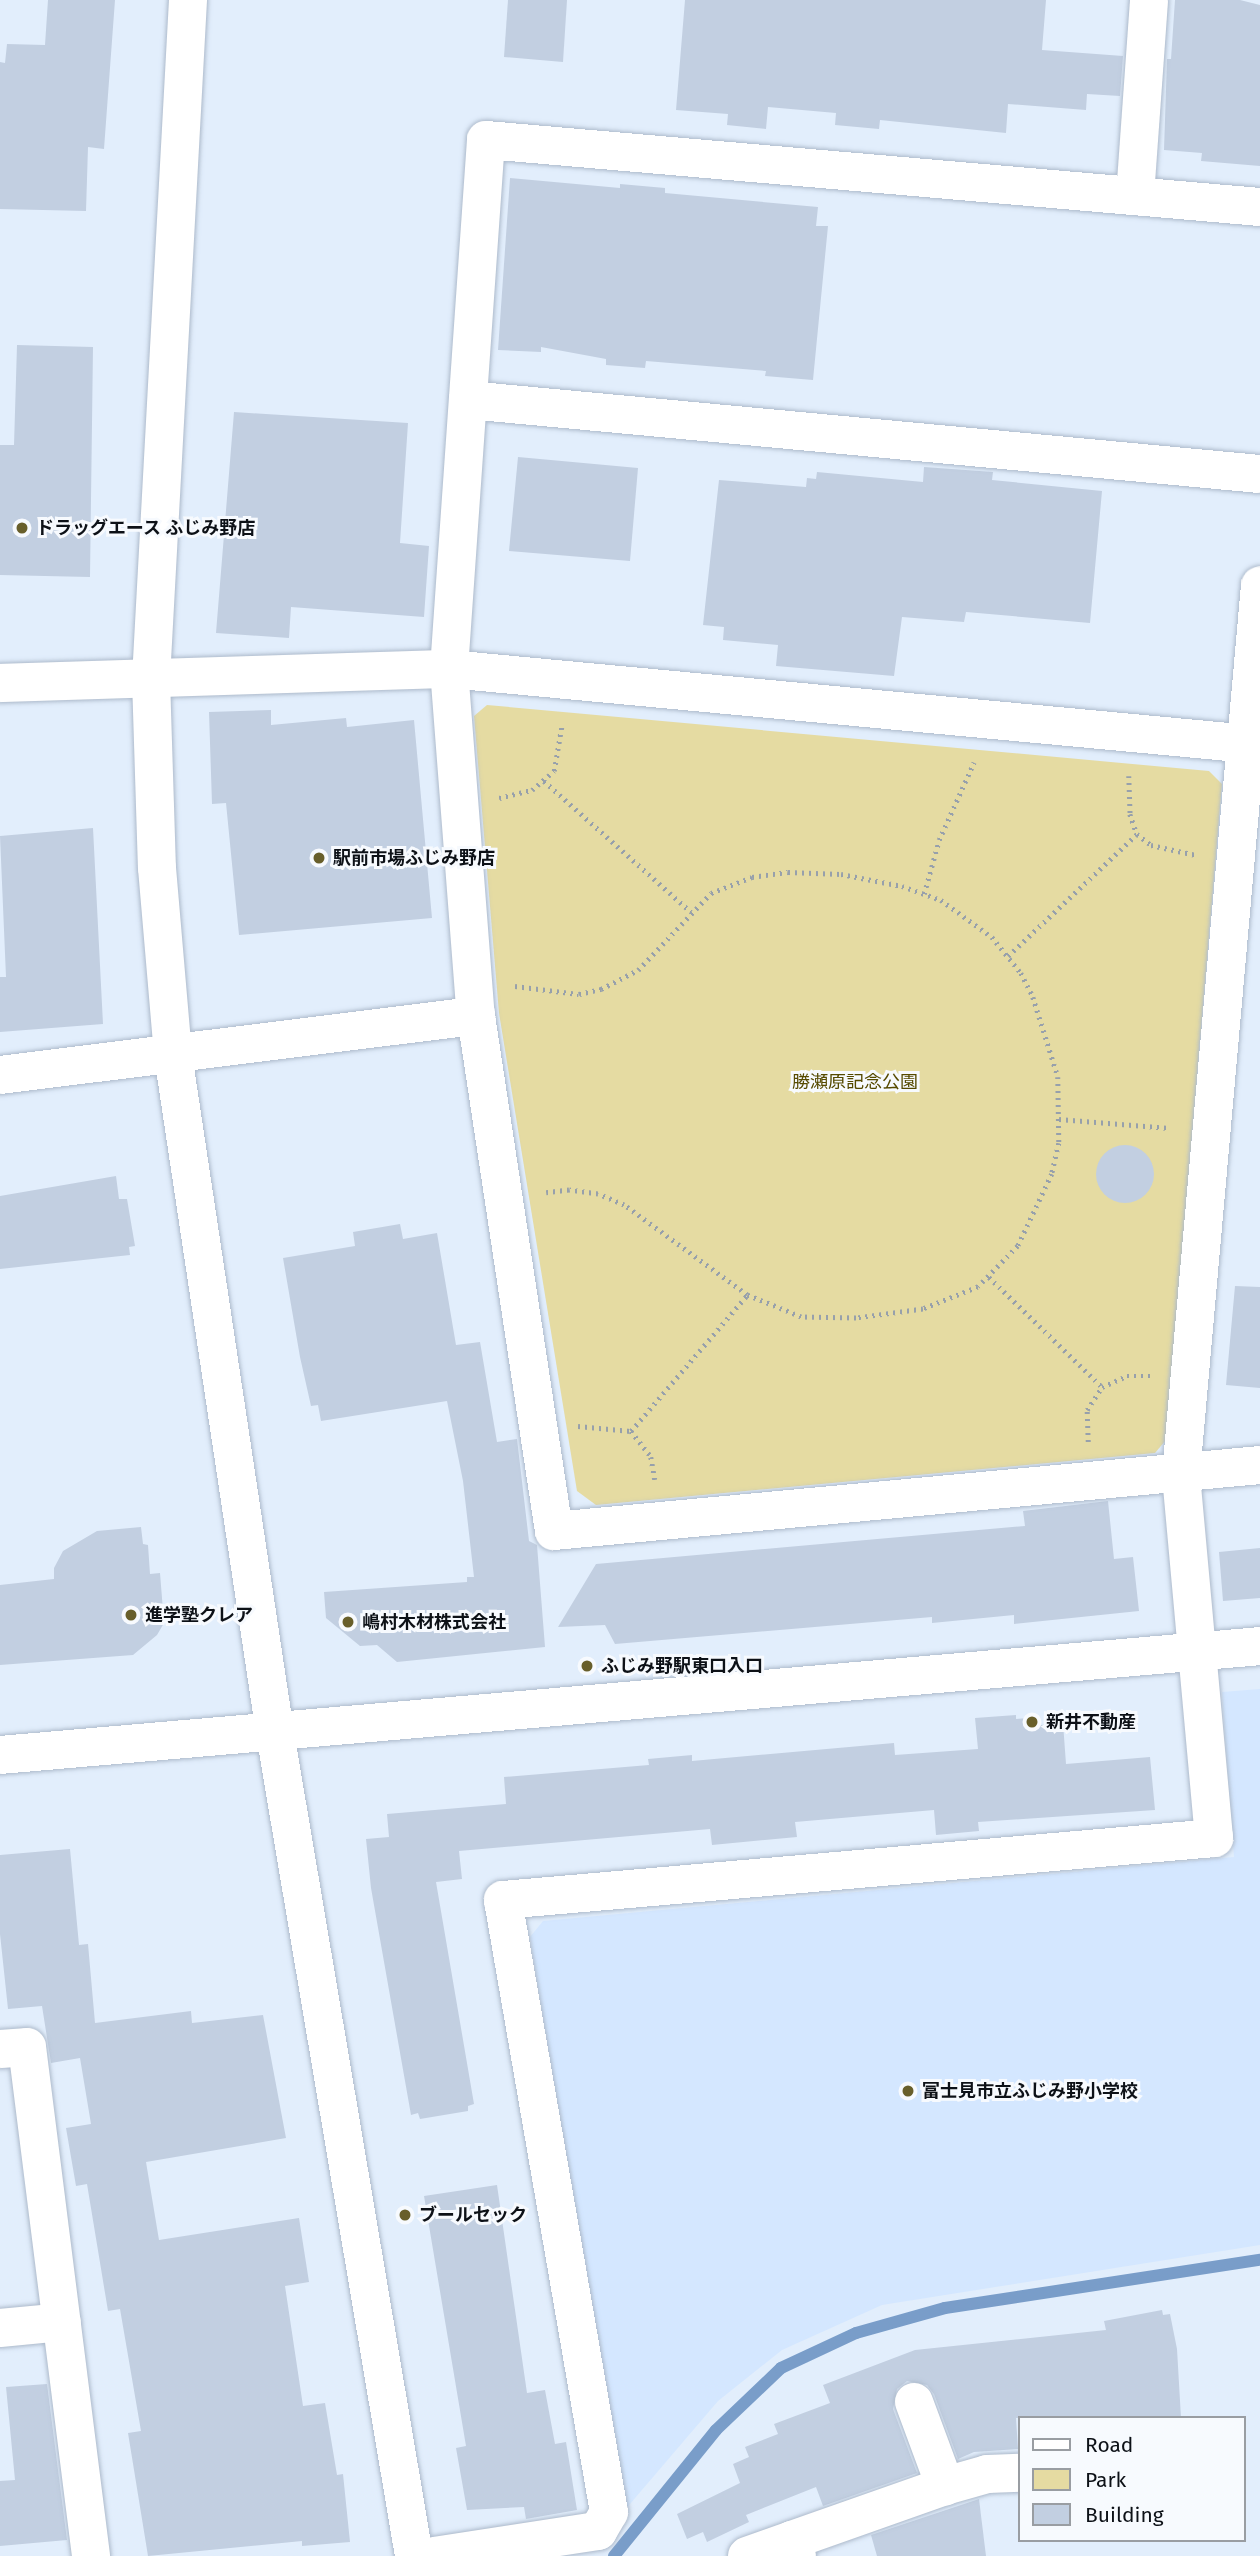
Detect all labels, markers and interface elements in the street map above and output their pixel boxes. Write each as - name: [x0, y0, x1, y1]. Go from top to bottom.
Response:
- place label: ドラッグエース ふじみ野店: [36, 517, 256, 539]
- marker: ドラッグエース ふじみ野店: [14, 520, 30, 536]
- place label: 駅前市場ふじみ野店: [333, 847, 495, 869]
- marker: 駅前市場ふじみ野店: [311, 850, 327, 866]
- park label: 勝瀬原記念公園: [792, 1071, 918, 1093]
- place label: 進学塾クレア: [145, 1604, 253, 1626]
- marker: 進学塾クレア: [123, 1607, 139, 1623]
- place label: 嶋村木材株式会社: [362, 1611, 506, 1633]
- marker: 嶋村木材株式会社: [340, 1614, 356, 1630]
- place label: ふじみ野駅東口入口: [601, 1655, 763, 1677]
- marker: ふじみ野駅東口入口: [579, 1658, 595, 1674]
- place label: 新井不動産: [1046, 1711, 1136, 1733]
- marker: 新井不動産: [1024, 1714, 1040, 1730]
- place label: 富士見市立ふじみ野小学校: [922, 2080, 1138, 2102]
- marker: 富士見市立ふじみ野小学校: [900, 2083, 916, 2099]
- place label: ブールセック: [419, 2204, 527, 2226]
- marker: ブールセック: [397, 2207, 413, 2223]
- legend: [1018, 2416, 1246, 2542]
- text: Road: [1085, 2432, 1133, 2458]
- text: Park: [1085, 2467, 1126, 2493]
- text: Building: [1085, 2502, 1164, 2528]

